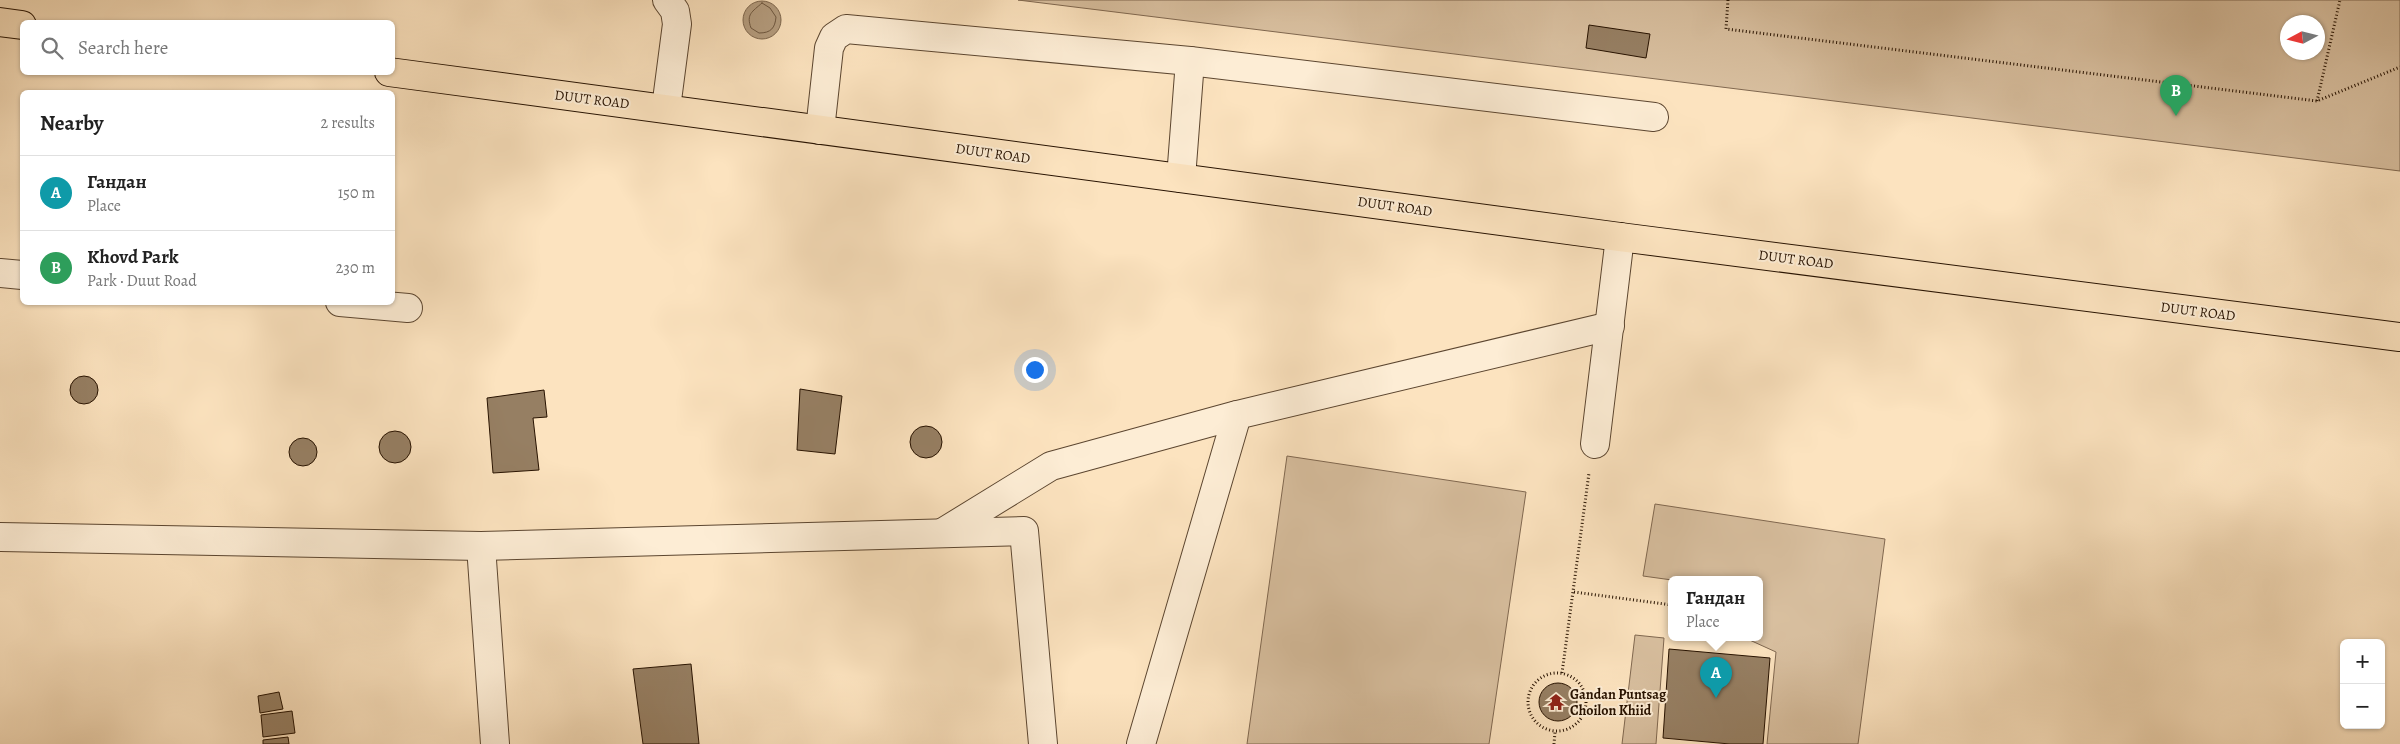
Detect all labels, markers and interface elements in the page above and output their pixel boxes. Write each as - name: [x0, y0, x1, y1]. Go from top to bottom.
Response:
- north arrow: [2280, 15, 2325, 60]
- search box: [20, 20, 395, 75]
- icon: search: [38, 34, 66, 62]
- text: Search here: [78, 35, 168, 61]
- pin: B: [2160, 75, 2192, 116]
- street label: DUUT ROAD: [553, 85, 631, 114]
- text: Nearby: [40, 109, 103, 137]
- text: 2 results: [320, 112, 375, 134]
- street label: DUUT ROAD: [954, 139, 1032, 168]
- text: Гандан: [87, 169, 147, 195]
- text: A: [51, 182, 61, 204]
- text: 150 m: [338, 182, 375, 204]
- street label: DUUT ROAD: [1356, 192, 1434, 221]
- text: Place: [87, 195, 121, 217]
- text: Khovd Park: [87, 244, 179, 270]
- street label: DUUT ROAD: [1757, 245, 1835, 274]
- text: B: [51, 257, 61, 279]
- text: 230 m: [336, 257, 375, 279]
- text: Park · Duut Road: [87, 270, 197, 292]
- street label: DUUT ROAD: [2159, 297, 2237, 326]
- your location: [1022, 357, 1048, 383]
- popup: [1668, 576, 1763, 641]
- text: Гандан: [1686, 585, 1745, 611]
- text: Place: [1686, 611, 1720, 633]
- map controls: [2340, 639, 2385, 729]
- button: +: [2340, 639, 2385, 684]
- pin: A: [1700, 657, 1732, 698]
- button: −: [2340, 684, 2385, 729]
- place label: Gandan Puntsag Choilon Khiid: [1570, 685, 1667, 720]
- temple icon: Gandan Puntsag Choilon Khiid: [1546, 692, 1566, 712]

